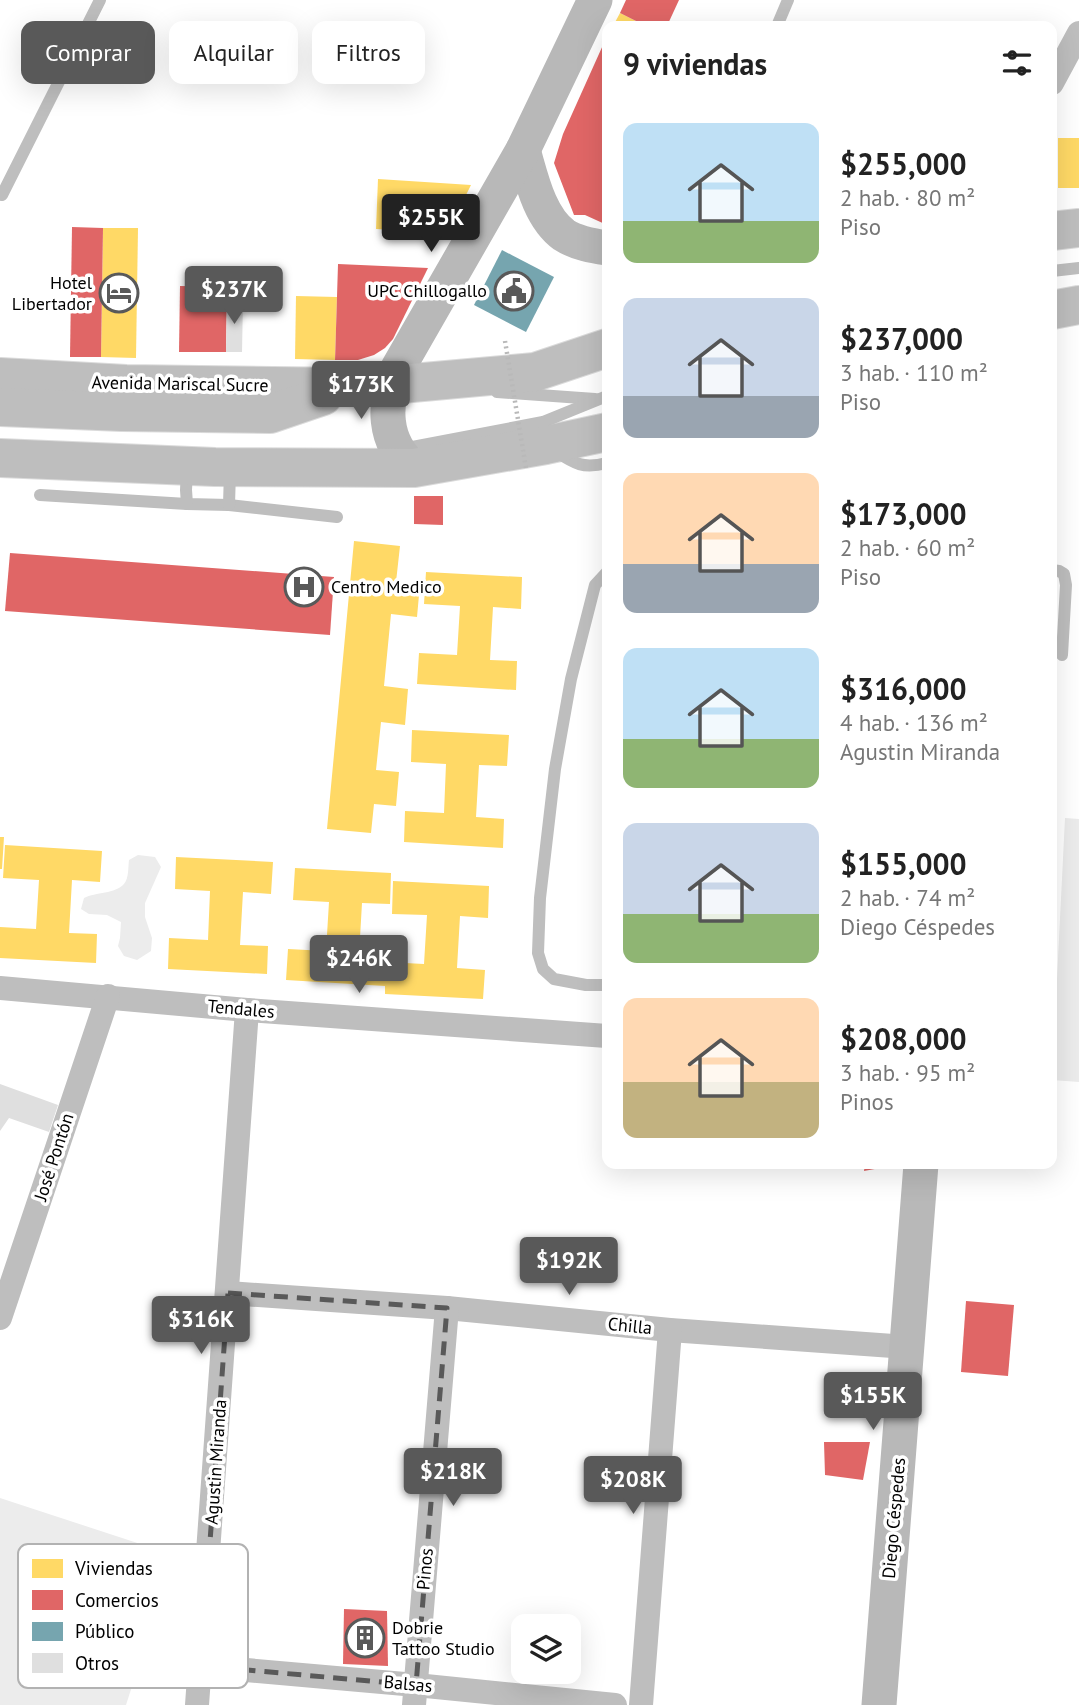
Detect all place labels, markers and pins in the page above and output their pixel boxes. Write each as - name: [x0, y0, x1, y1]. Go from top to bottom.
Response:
- pin: $255K: [382, 194, 480, 254]
- pin: $237K: [185, 266, 283, 326]
- public building icon: UPC Chillogallo: [493, 270, 535, 312]
- place label: Hotel Libertador: [12, 271, 93, 315]
- hotel icon: Hotel Libertador: [98, 272, 140, 314]
- place label: UPC Chillogallo: [367, 279, 487, 302]
- pin: $173K: [312, 362, 410, 421]
- hospital icon: Centro Medico: [283, 566, 325, 608]
- place label: Centro Medico: [331, 575, 442, 598]
- pin: $246K: [310, 936, 408, 995]
- pin: $192K: [520, 1238, 618, 1297]
- pin: $316K: [152, 1296, 250, 1356]
- pin: $155K: [824, 1372, 922, 1432]
- pin: $218K: [404, 1448, 502, 1508]
- pin: $208K: [584, 1456, 682, 1516]
- place label: Dobrie Tattoo Studio: [392, 1616, 495, 1660]
- building icon: Dobrie Tattoo Studio: [344, 1617, 386, 1659]

